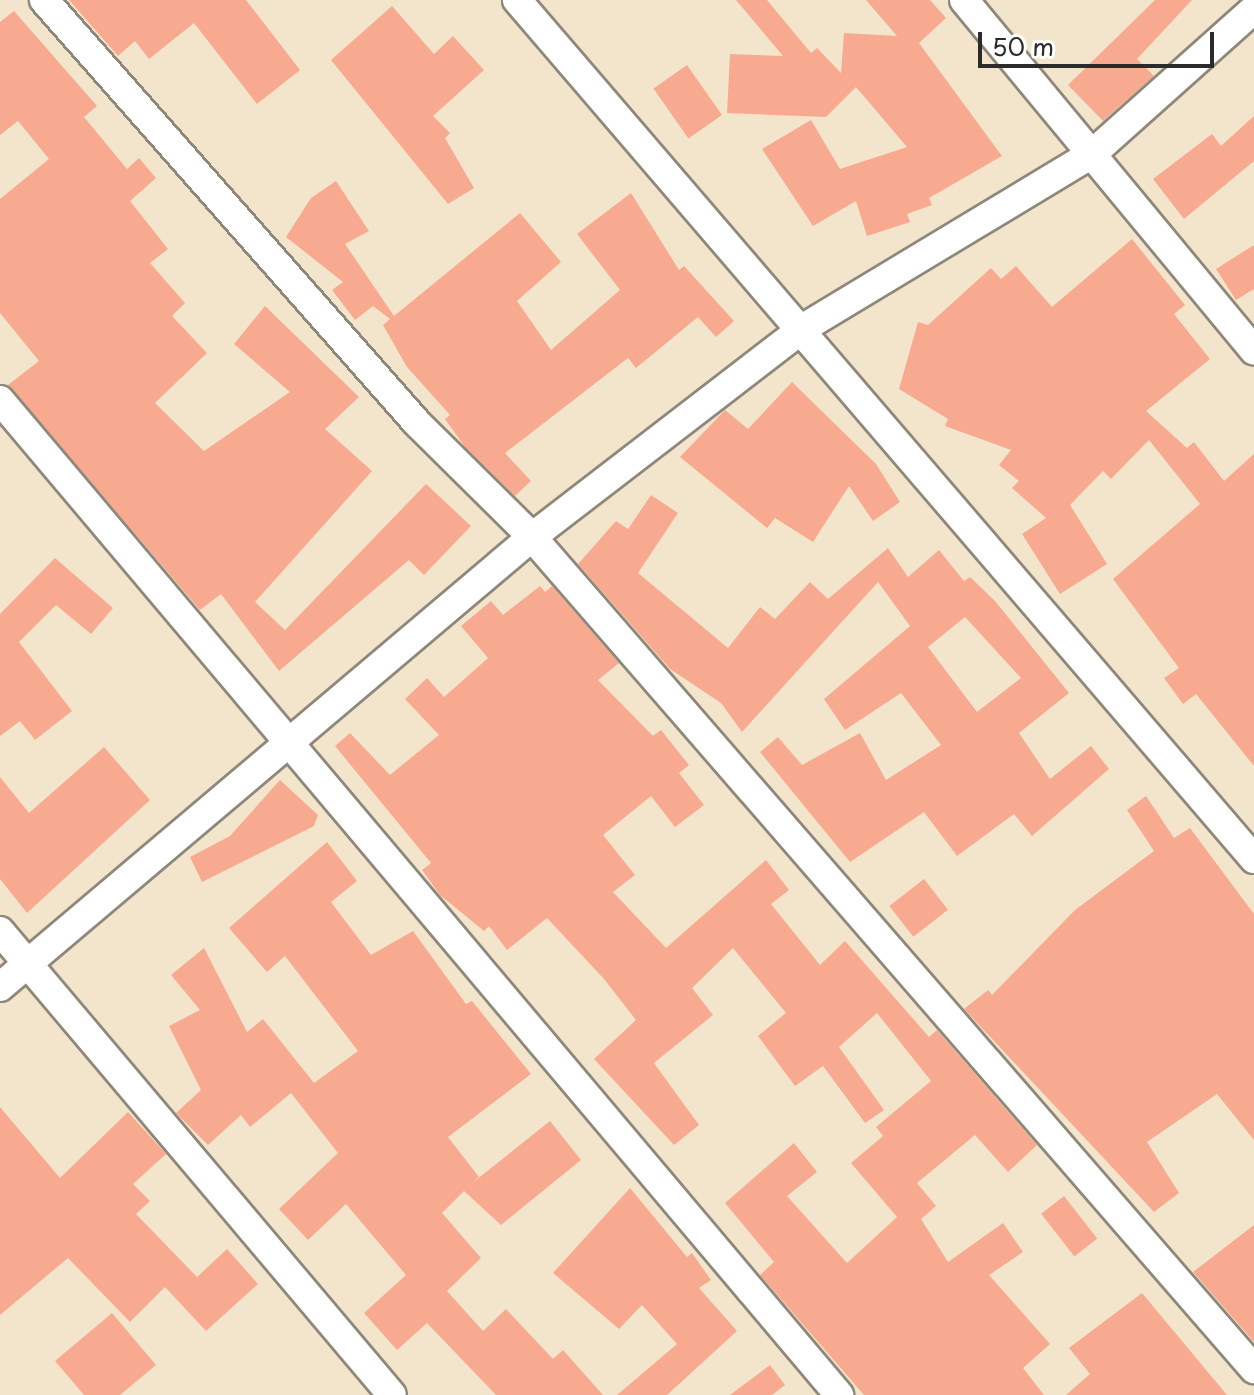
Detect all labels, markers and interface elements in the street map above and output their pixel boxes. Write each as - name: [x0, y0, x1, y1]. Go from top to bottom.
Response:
- scale bar: [982, 16, 1218, 66]
- text: 50 m: [992, 28, 1054, 64]

